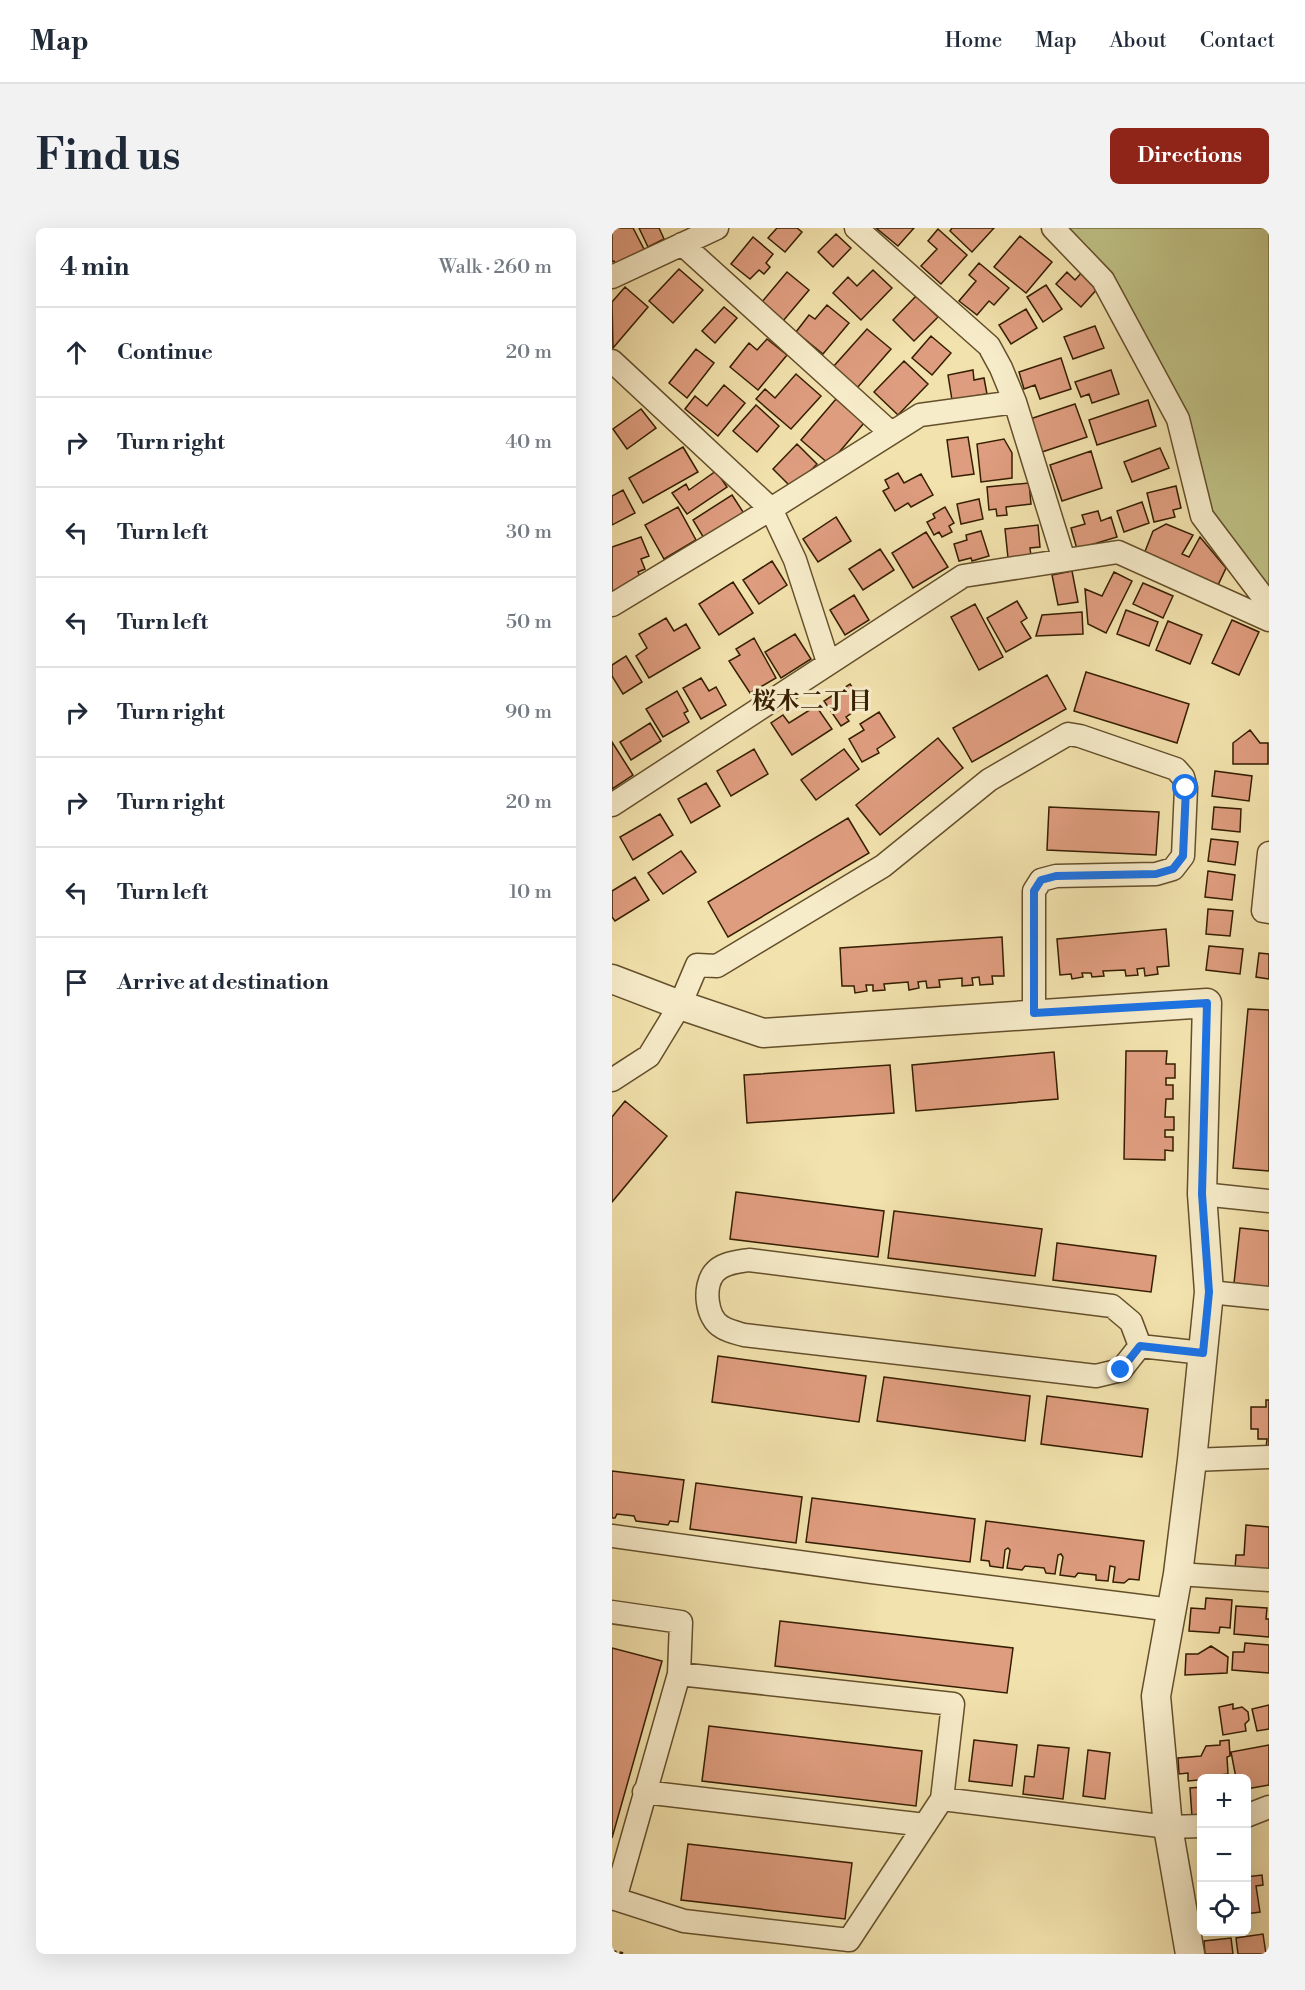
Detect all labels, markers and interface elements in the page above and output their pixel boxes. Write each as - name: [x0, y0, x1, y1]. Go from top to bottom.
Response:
- text: Map: [30, 24, 89, 59]
- text: Home: [945, 28, 1002, 54]
- text: Map: [1035, 28, 1077, 54]
- text: About: [1110, 28, 1167, 54]
- text: Contact: [1200, 28, 1275, 54]
- button: Directions: [1110, 128, 1269, 184]
- text: Find us: [36, 130, 180, 183]
- text: 4 min: [60, 251, 130, 283]
- text: Walk · 260 m: [439, 255, 552, 280]
- icon: ahead: [60, 336, 93, 369]
- text: Continue: [117, 339, 213, 366]
- text: 20 m: [506, 340, 552, 365]
- icon: right: [60, 426, 93, 459]
- text: Turn right: [117, 429, 225, 456]
- text: 40 m: [505, 430, 552, 455]
- icon: left: [60, 516, 93, 549]
- text: Turn left: [117, 519, 208, 546]
- text: 30 m: [506, 520, 552, 545]
- icon: left: [60, 606, 93, 639]
- text: Turn left: [117, 609, 208, 636]
- text: 50 m: [506, 610, 552, 635]
- district label: 桜木二丁目: [752, 687, 872, 717]
- icon: right: [60, 696, 93, 729]
- text: Turn right: [117, 699, 225, 726]
- text: 90 m: [505, 700, 552, 725]
- route start: [1172, 774, 1198, 800]
- icon: right: [60, 786, 93, 819]
- text: Turn right: [117, 789, 225, 816]
- text: 20 m: [506, 790, 552, 815]
- icon: left: [60, 876, 93, 909]
- text: Turn left: [117, 879, 208, 906]
- text: 10 m: [509, 880, 552, 905]
- icon: arrive: [60, 966, 93, 999]
- text: Arrive at destination: [117, 969, 329, 996]
- route end: [1107, 1356, 1133, 1382]
- map controls: [1197, 1774, 1251, 1936]
- button: +: [1197, 1774, 1251, 1828]
- button: −: [1197, 1828, 1251, 1882]
- button: locate: [1197, 1882, 1251, 1936]

